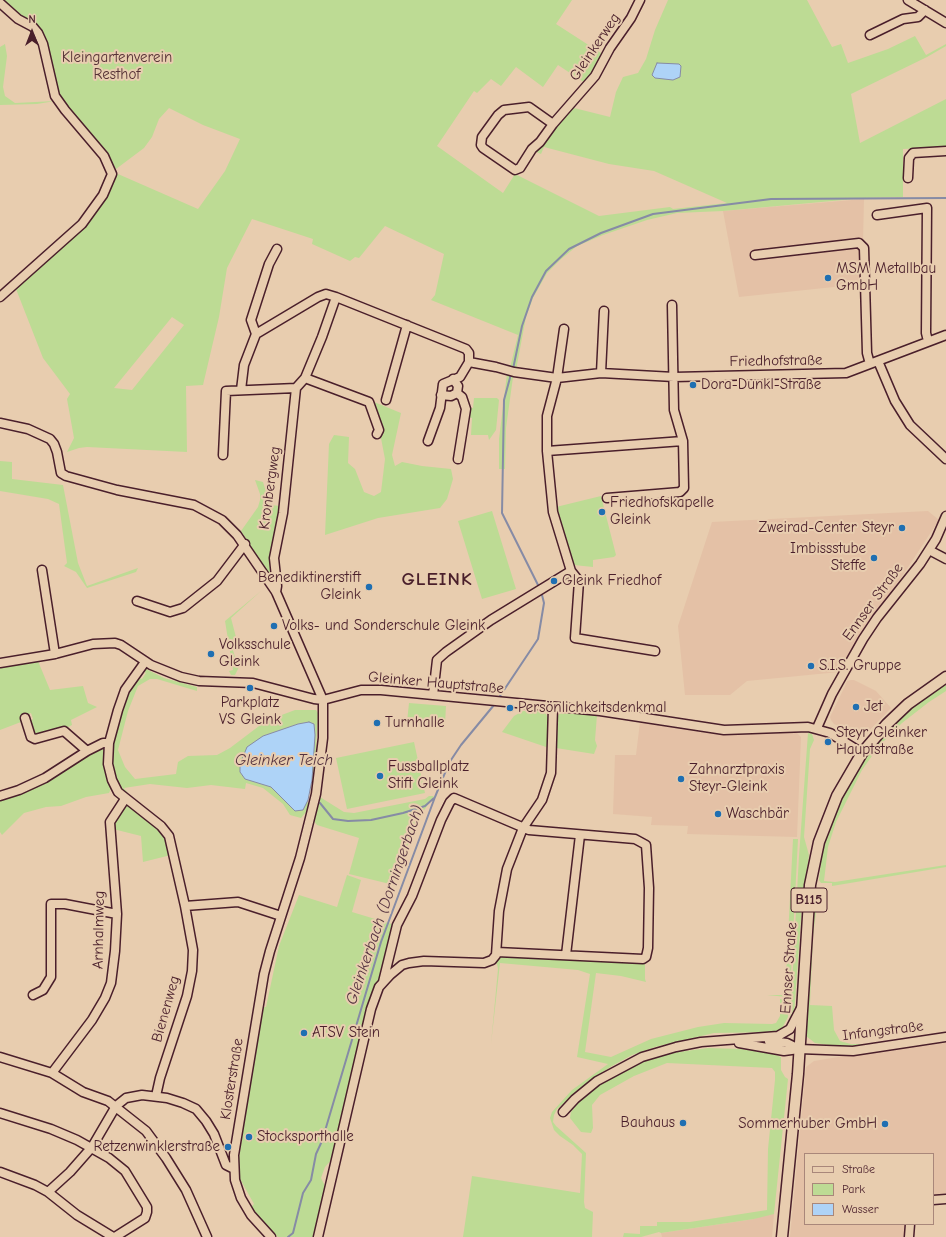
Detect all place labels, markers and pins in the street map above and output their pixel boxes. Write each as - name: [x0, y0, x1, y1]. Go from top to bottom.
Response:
- place label: MSM Metallbau GmbH: [836, 260, 936, 295]
- marker: MSM Metallbau GmbH: [823, 273, 833, 283]
- place label: Dora-Dunkl-Straße: [701, 376, 821, 394]
- marker: Dora-Dunkl-Straße: [688, 380, 698, 390]
- place label: Friedhofskapelle Gleink: [610, 494, 714, 529]
- marker: Friedhofskapelle Gleink: [597, 507, 607, 517]
- place label: Zweirad-Center Steyr: [759, 519, 894, 537]
- marker: Zweirad-Center Steyr: [897, 523, 907, 533]
- place label: Imbissstube Steffe: [790, 540, 866, 575]
- marker: Imbissstube Steffe: [869, 553, 879, 563]
- place label: Benediktinerstift Gleink: [258, 569, 361, 604]
- place label: Gleink Friedhof: [562, 572, 661, 590]
- marker: Gleink Friedhof: [549, 576, 559, 586]
- marker: Benediktinerstift Gleink: [364, 582, 374, 592]
- place label: Volks- und Sonderschule Gleink: [282, 617, 485, 635]
- marker: Volks- und Sonderschule Gleink: [269, 621, 279, 631]
- place label: Volksschule Gleink: [219, 636, 291, 671]
- marker: Volksschule Gleink: [206, 649, 216, 659]
- place label: S.I.S. Gruppe: [819, 657, 901, 675]
- marker: S.I.S. Gruppe: [806, 661, 816, 671]
- marker: Parkplatz VS Gleink: [245, 683, 255, 693]
- place label: Parkplatz VS Gleink: [219, 694, 281, 729]
- place label: Jet: [864, 698, 883, 716]
- place label: Persönlichkeitsdenkmal: [518, 699, 666, 717]
- marker: Jet: [851, 702, 861, 712]
- marker: Persönlichkeitsdenkmal: [505, 703, 515, 713]
- place label: Turnhalle: [385, 714, 445, 732]
- marker: Turnhalle: [372, 718, 382, 728]
- place label: Steyr Gleinker Hauptstraße: [836, 724, 927, 759]
- marker: Steyr Gleinker Hauptstraße: [823, 737, 833, 747]
- place label: Fussballplatz Stift Gleink: [388, 758, 469, 793]
- place label: Zahnarztpraxis Steyr-Gleink: [689, 761, 784, 796]
- marker: Fussballplatz Stift Gleink: [375, 771, 385, 781]
- marker: Zahnarztpraxis Steyr-Gleink: [676, 774, 686, 784]
- place label: Waschbär: [726, 805, 789, 823]
- marker: Waschbär: [713, 809, 723, 819]
- place label: ATSV Stein: [312, 1024, 380, 1042]
- marker: ATSV Stein: [299, 1028, 309, 1038]
- place label: Bauhaus: [621, 1114, 675, 1132]
- place label: Sommerhuber GmbH: [738, 1115, 877, 1133]
- marker: Bauhaus: [678, 1118, 688, 1128]
- marker: Sommerhuber GmbH: [880, 1119, 890, 1129]
- place label: Stocksporthalle: [257, 1128, 354, 1146]
- marker: Stocksporthalle: [244, 1132, 254, 1142]
- place label: Retzenwinklerstraße: [93, 1138, 220, 1156]
- marker: Retzenwinklerstraße: [223, 1142, 233, 1152]

